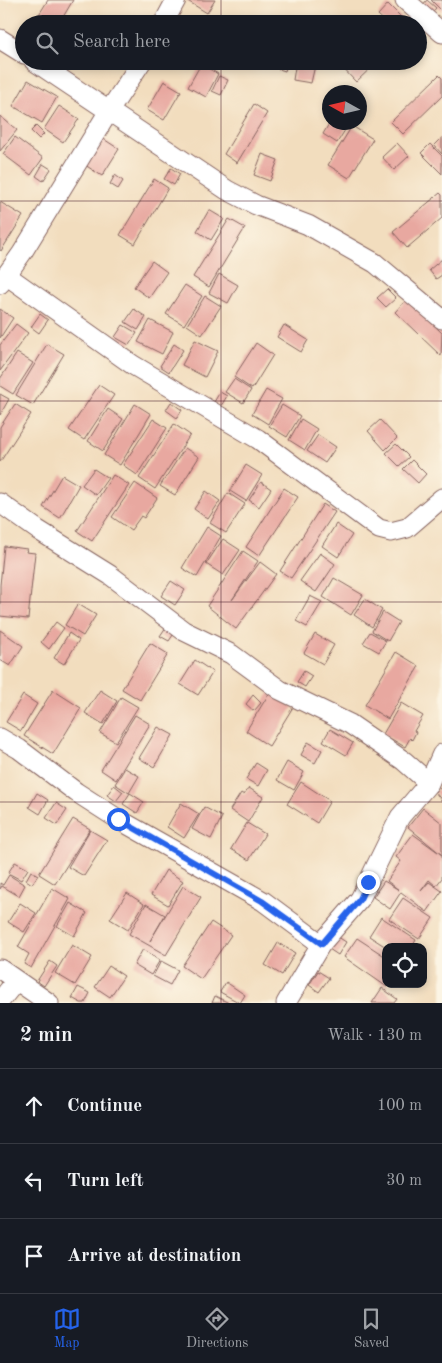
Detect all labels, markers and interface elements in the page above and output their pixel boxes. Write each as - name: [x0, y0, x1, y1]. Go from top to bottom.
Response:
- search box: [15, 15, 427, 70]
- icon: search: [33, 29, 61, 57]
- text: Search here: [73, 33, 170, 52]
- north arrow: [322, 85, 367, 130]
- route start: [107, 808, 130, 831]
- route end: [357, 871, 380, 894]
- map controls: [382, 943, 427, 988]
- button: locate: [382, 943, 427, 988]
- text: 2 min: [20, 1025, 73, 1046]
- text: Walk · 130 m: [327, 1028, 422, 1044]
- icon: ahead: [20, 1092, 48, 1120]
- text: Continue: [67, 1097, 142, 1116]
- text: 100 m: [377, 1098, 422, 1114]
- icon: left: [20, 1167, 48, 1195]
- text: Turn left: [67, 1172, 144, 1191]
- text: 30 m: [386, 1173, 422, 1189]
- icon: arrive: [20, 1242, 48, 1270]
- text: Arrive at destination: [67, 1247, 241, 1266]
- tab: Map: [53, 1305, 81, 1352]
- tab: Directions: [186, 1305, 248, 1352]
- tab: Saved: [354, 1305, 389, 1352]

